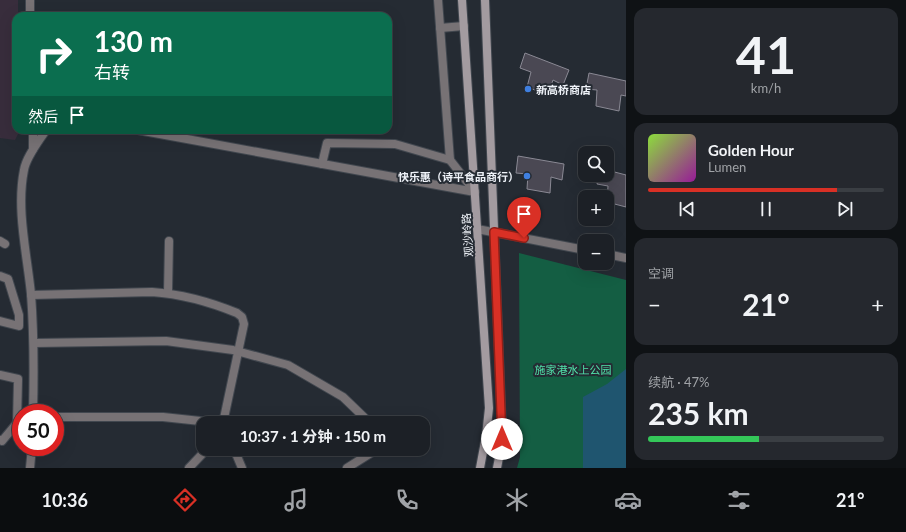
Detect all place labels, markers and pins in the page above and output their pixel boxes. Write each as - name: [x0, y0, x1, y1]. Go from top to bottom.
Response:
- place label: 新高桥商店: [536, 83, 591, 96]
- marker: 新高桥商店: [523, 84, 533, 94]
- place label: 快乐惠（诗平食品商行）: [398, 170, 519, 183]
- marker: 快乐惠（诗平食品商行）: [522, 171, 532, 181]
- pin: [507, 197, 541, 238]

